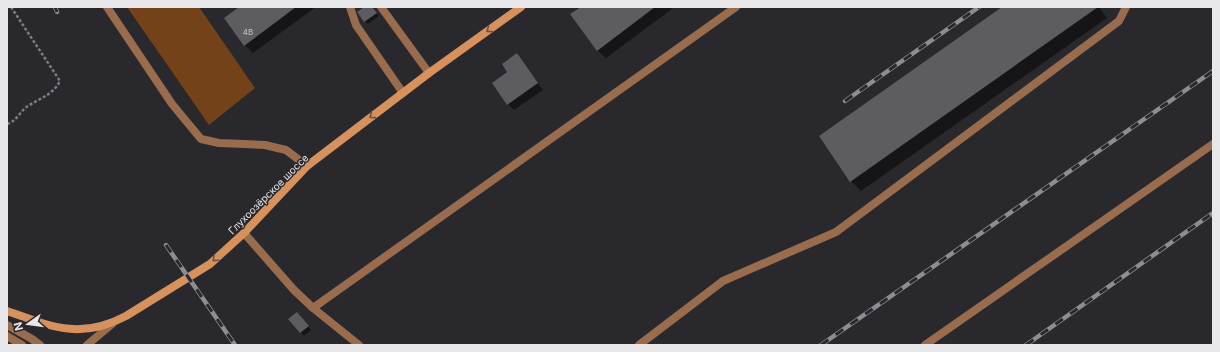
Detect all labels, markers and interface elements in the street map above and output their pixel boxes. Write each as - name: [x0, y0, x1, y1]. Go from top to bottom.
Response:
- one-way arrow: [487, 25, 494, 32]
- house number: 4В: [243, 27, 253, 37]
- one-way arrow: [370, 112, 377, 119]
- street label: Глухоозёрское шоссе: [226, 151, 311, 236]
- one-way arrow: [213, 254, 220, 261]
- north arrow: [8, 304, 48, 344]
- text: N: [10, 321, 26, 332]

